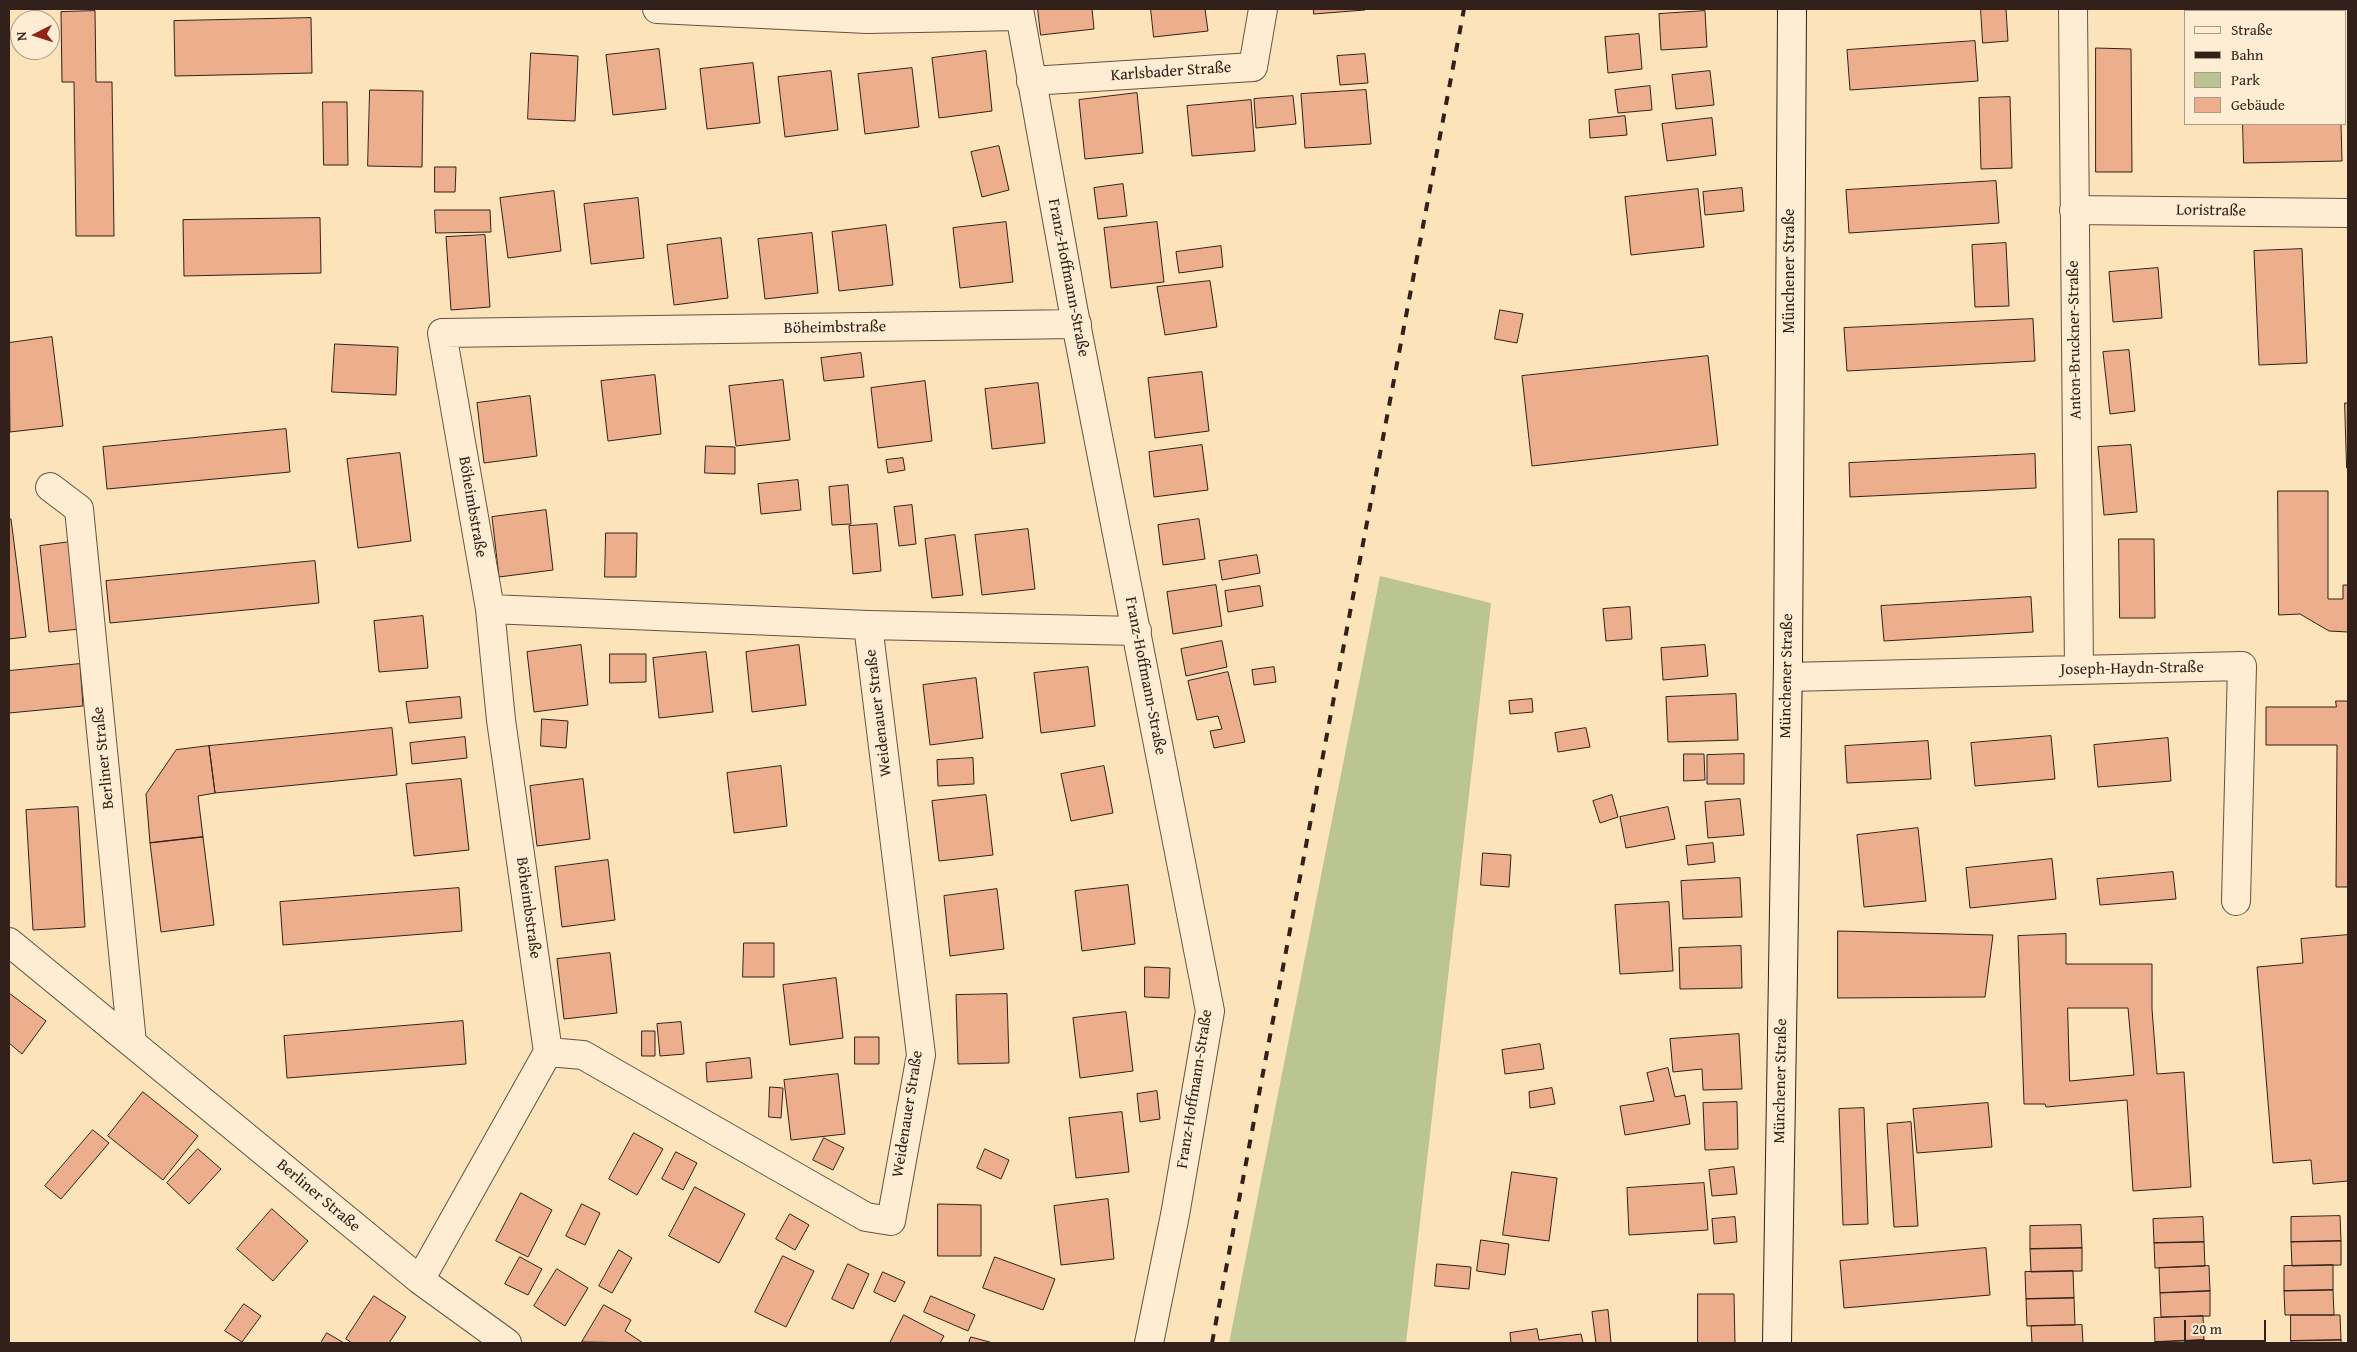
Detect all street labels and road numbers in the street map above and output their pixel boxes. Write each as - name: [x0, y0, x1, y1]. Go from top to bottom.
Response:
- street label: Karlsbader Straße: [1110, 58, 1232, 86]
- street label: Franz-Hoffmann-Straße: [1043, 197, 1093, 359]
- street label: Loristraße: [2176, 201, 2246, 221]
- street label: Münchener Straße: [1780, 208, 1800, 334]
- street label: Anton-Bruckner-Straße: [2064, 260, 2086, 420]
- street label: Böheimbstraße: [784, 318, 886, 338]
- street label: Böheimbstraße: [454, 455, 490, 559]
- street label: Franz-Hoffmann-Straße: [1120, 595, 1170, 757]
- street label: Münchener Straße: [1776, 613, 1798, 739]
- street label: Weidenauer Straße: [862, 648, 896, 778]
- street label: Joseph-Haydn-Straße: [2060, 658, 2204, 680]
- street label: Berliner Straße: [89, 706, 119, 810]
- street label: Böheimbstraße: [511, 856, 545, 960]
- street label: Franz-Hoffmann-Straße: [1173, 1008, 1217, 1170]
- street label: Münchener Straße: [1770, 1018, 1792, 1144]
- street label: Weidenauer Straße: [888, 1049, 928, 1179]
- street label: Berliner Straße: [272, 1156, 364, 1236]

